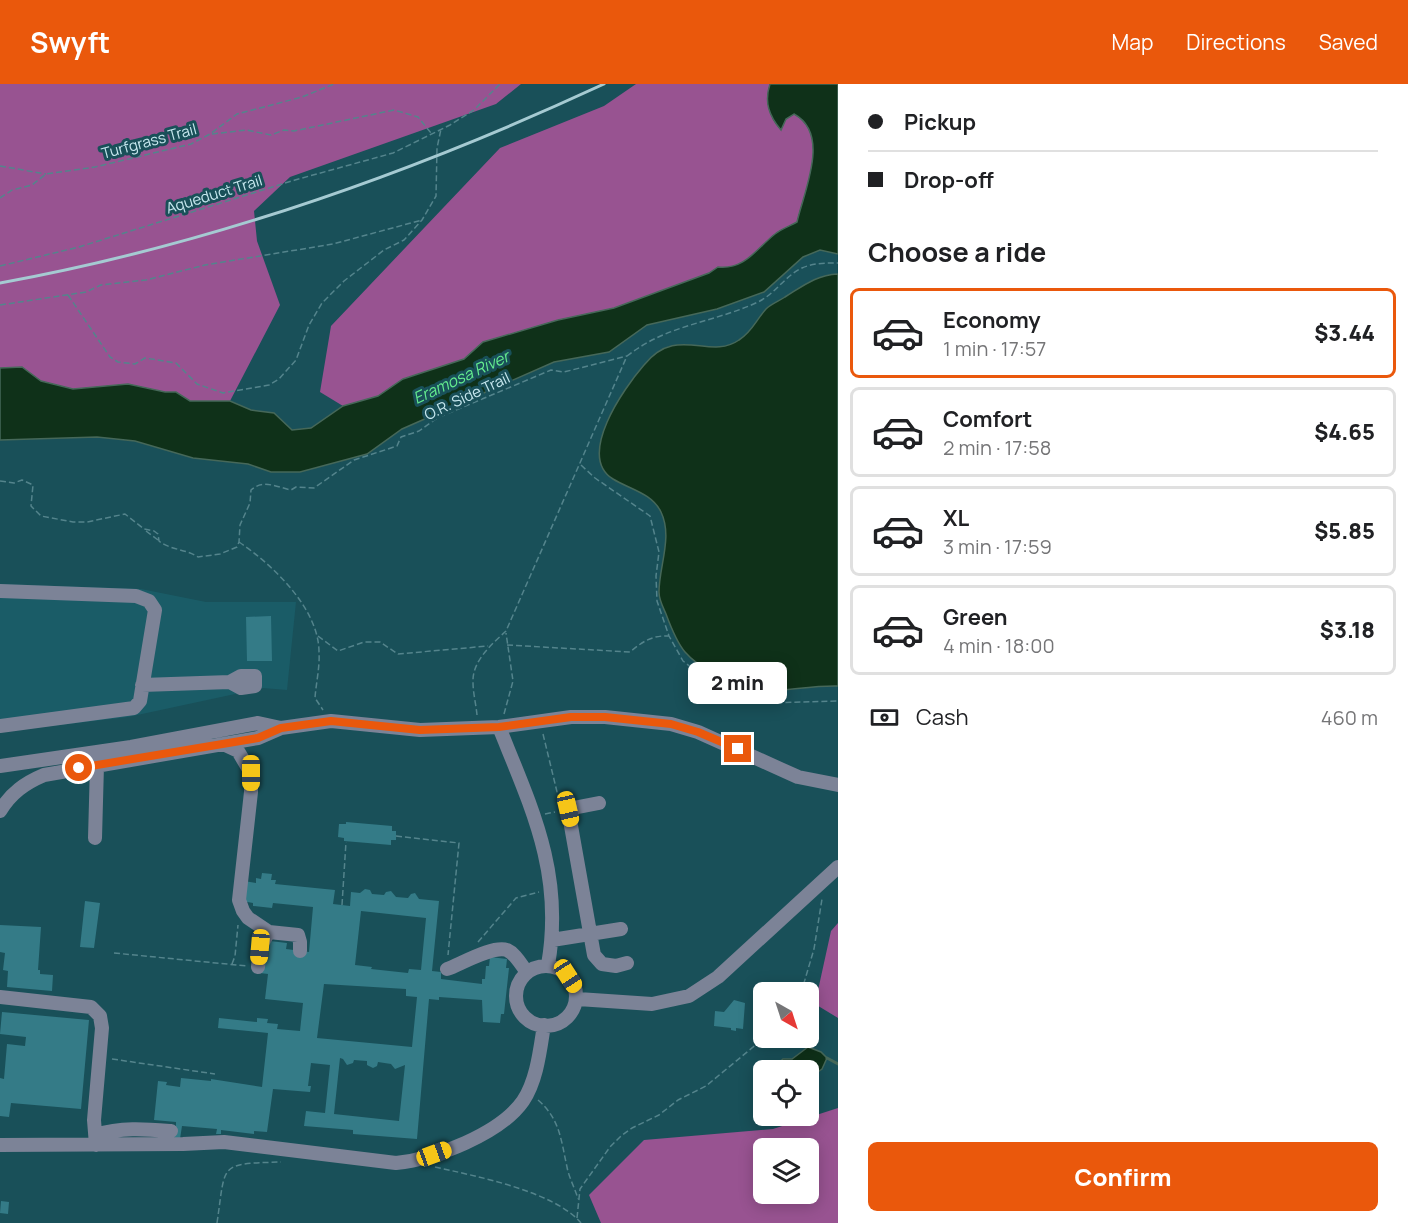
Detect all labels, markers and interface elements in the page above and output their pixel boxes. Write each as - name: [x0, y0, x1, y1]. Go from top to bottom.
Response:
- text: Swyft: [30, 23, 110, 61]
- text: Map: [1112, 28, 1153, 56]
- text: Directions: [1186, 28, 1286, 56]
- text: Saved: [1319, 28, 1378, 56]
- text: Pickup: [904, 107, 976, 137]
- street label: Turfgrass Trail: [99, 118, 199, 164]
- text: Drop-off: [904, 165, 994, 195]
- street label: Aqueduct Trail: [163, 169, 265, 219]
- text: Choose a ride: [868, 233, 1046, 270]
- text: Economy: [943, 305, 1041, 335]
- icon: car: [871, 306, 925, 360]
- text: $3.44: [1314, 318, 1375, 348]
- text: 1 min · 17:57: [943, 335, 1046, 362]
- water label: Eramosa River: [409, 344, 515, 409]
- street label: O.R. Side Trail: [421, 367, 513, 425]
- text: Comfort: [943, 404, 1032, 434]
- icon: car: [871, 405, 925, 459]
- text: $4.65: [1314, 417, 1375, 447]
- text: 2 min · 17:58: [943, 434, 1051, 461]
- text: XL: [943, 503, 969, 533]
- icon: car: [871, 504, 925, 558]
- text: $5.85: [1314, 516, 1375, 546]
- text: 3 min · 17:59: [943, 533, 1052, 560]
- text: Green: [943, 602, 1008, 632]
- icon: car: [871, 603, 925, 657]
- text: $3.18: [1320, 615, 1375, 645]
- text: 4 min · 18:00: [943, 632, 1055, 659]
- callout: 2 min: [688, 662, 788, 704]
- text: 2 min: [711, 669, 764, 696]
- icon: cash: [868, 701, 901, 734]
- text: Cash: [916, 702, 969, 732]
- text: 460 m: [1321, 704, 1378, 731]
- route end: [724, 735, 751, 762]
- route start: [65, 754, 92, 781]
- car: [242, 755, 260, 791]
- car: [555, 789, 581, 829]
- car: [249, 928, 271, 966]
- car: [551, 956, 585, 996]
- north arrow: [753, 982, 819, 1048]
- map controls: [753, 982, 819, 1204]
- button: locate: [753, 1060, 819, 1126]
- button: layers: [753, 1138, 819, 1204]
- car: [414, 1139, 454, 1169]
- button: Confirm: [868, 1142, 1378, 1211]

